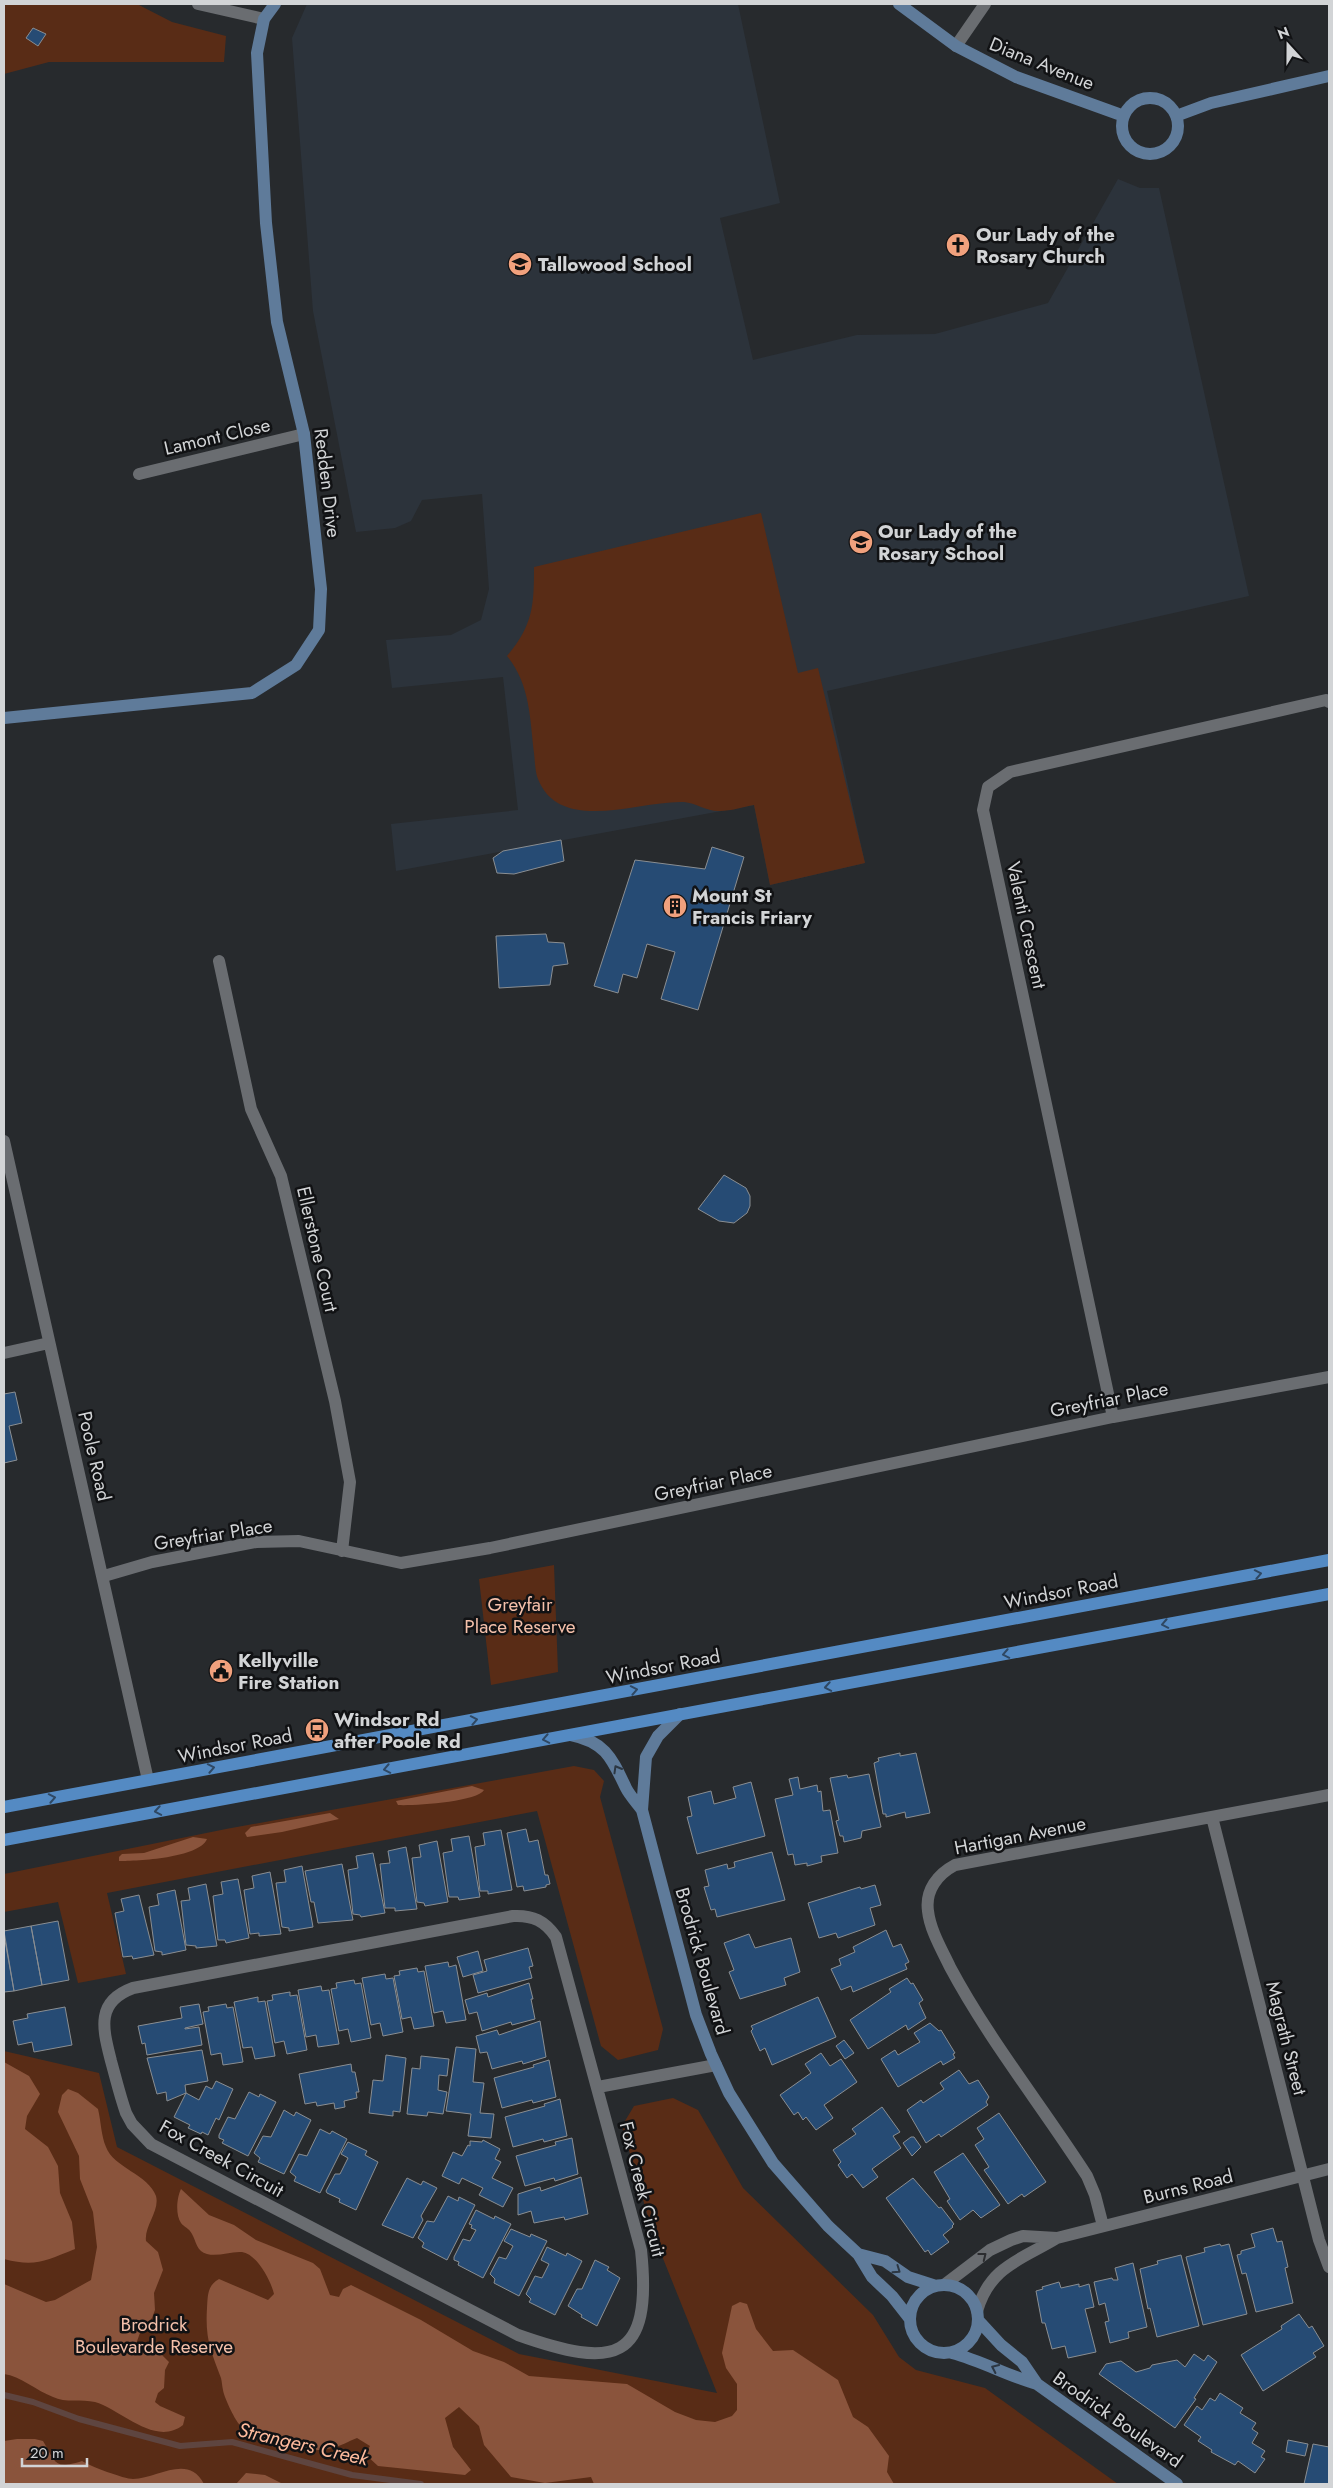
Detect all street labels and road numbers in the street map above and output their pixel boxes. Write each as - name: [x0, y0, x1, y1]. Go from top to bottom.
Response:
- street label: Diana Avenue: [985, 30, 1099, 97]
- street label: Lamont Close: [161, 411, 273, 462]
- street label: Redden Drive: [307, 427, 348, 539]
- street label: Valenti Crescent: [1000, 859, 1053, 992]
- street label: Ellerstone Court: [290, 1184, 345, 1315]
- street label: Greyfriar Place: [1048, 1375, 1171, 1424]
- street label: Poole Road: [71, 1409, 118, 1504]
- street label: Greyfriar Place: [652, 1457, 775, 1508]
- street label: Greyfriar Place: [152, 1512, 275, 1557]
- street label: Windsor Road: [1002, 1567, 1121, 1616]
- street label: Windsor Road: [604, 1642, 723, 1691]
- street label: Windsor Road: [176, 1721, 295, 1770]
- street label: Hartigan Avenue: [952, 1809, 1088, 1861]
- street label: Brodrick Boulevard: [669, 1884, 736, 2038]
- street label: Magrath Street: [1259, 1978, 1314, 2098]
- street label: Fox Creek Circuit: [155, 2113, 289, 2204]
- street label: Fox Creek Circuit: [613, 2119, 672, 2260]
- street label: Burns Road: [1141, 2162, 1236, 2211]
- street label: Brodrick Boulevard: [1048, 2365, 1188, 2474]

